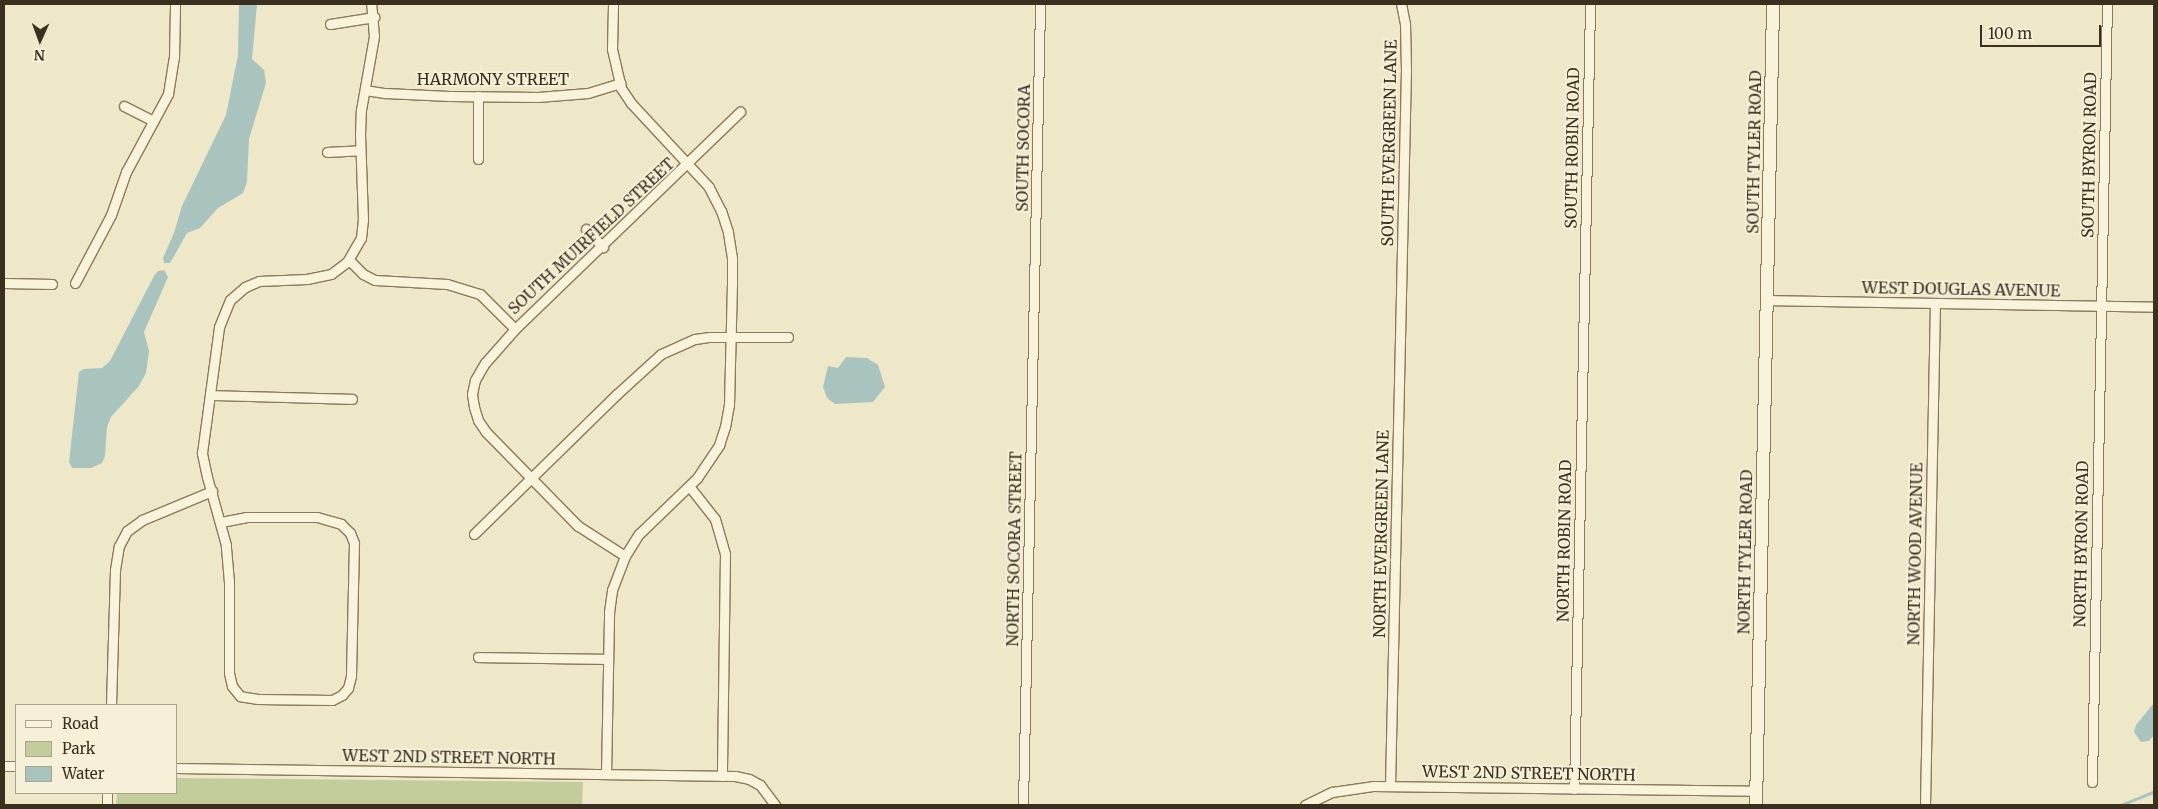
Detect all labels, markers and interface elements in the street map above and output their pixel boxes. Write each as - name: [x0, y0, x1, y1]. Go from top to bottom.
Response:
- north arrow: [15, 15, 65, 65]
- scale bar: [1983, 15, 2104, 47]
- text: 100 m: [1988, 24, 2032, 43]
- street label: SOUTH EVERGREEN LANE: [1378, 39, 1400, 247]
- text: N: [34, 46, 45, 64]
- street label: SOUTH ROBIN ROAD: [1561, 67, 1583, 229]
- street label: HARMONY STREET: [417, 69, 569, 89]
- street label: SOUTH TYLER ROAD: [1743, 70, 1765, 234]
- street label: SOUTH BYRON ROAD: [2078, 72, 2100, 238]
- street label: SOUTH SOCORA: [1012, 84, 1034, 212]
- street label: SOUTH MUIRFIELD STREET: [504, 154, 678, 318]
- street label: WEST DOUGLAS AVENUE: [1862, 278, 2060, 300]
- street label: NORTH EVERGREEN LANE: [1370, 430, 1392, 638]
- street label: NORTH SOCORA STREET: [1003, 451, 1025, 647]
- street label: NORTH ROBIN ROAD: [1553, 460, 1575, 622]
- street label: NORTH BYRON ROAD: [2070, 460, 2092, 628]
- street label: NORTH WOOD AVENUE: [1904, 462, 1926, 646]
- street label: NORTH TYLER ROAD: [1734, 470, 1756, 634]
- legend: [15, 704, 178, 794]
- text: Road: [62, 714, 98, 733]
- text: Park: [62, 739, 95, 758]
- street label: WEST 2ND STREET NORTH: [342, 746, 556, 768]
- street label: WEST 2ND STREET NORTH: [1422, 762, 1636, 784]
- text: Water: [62, 764, 104, 783]

